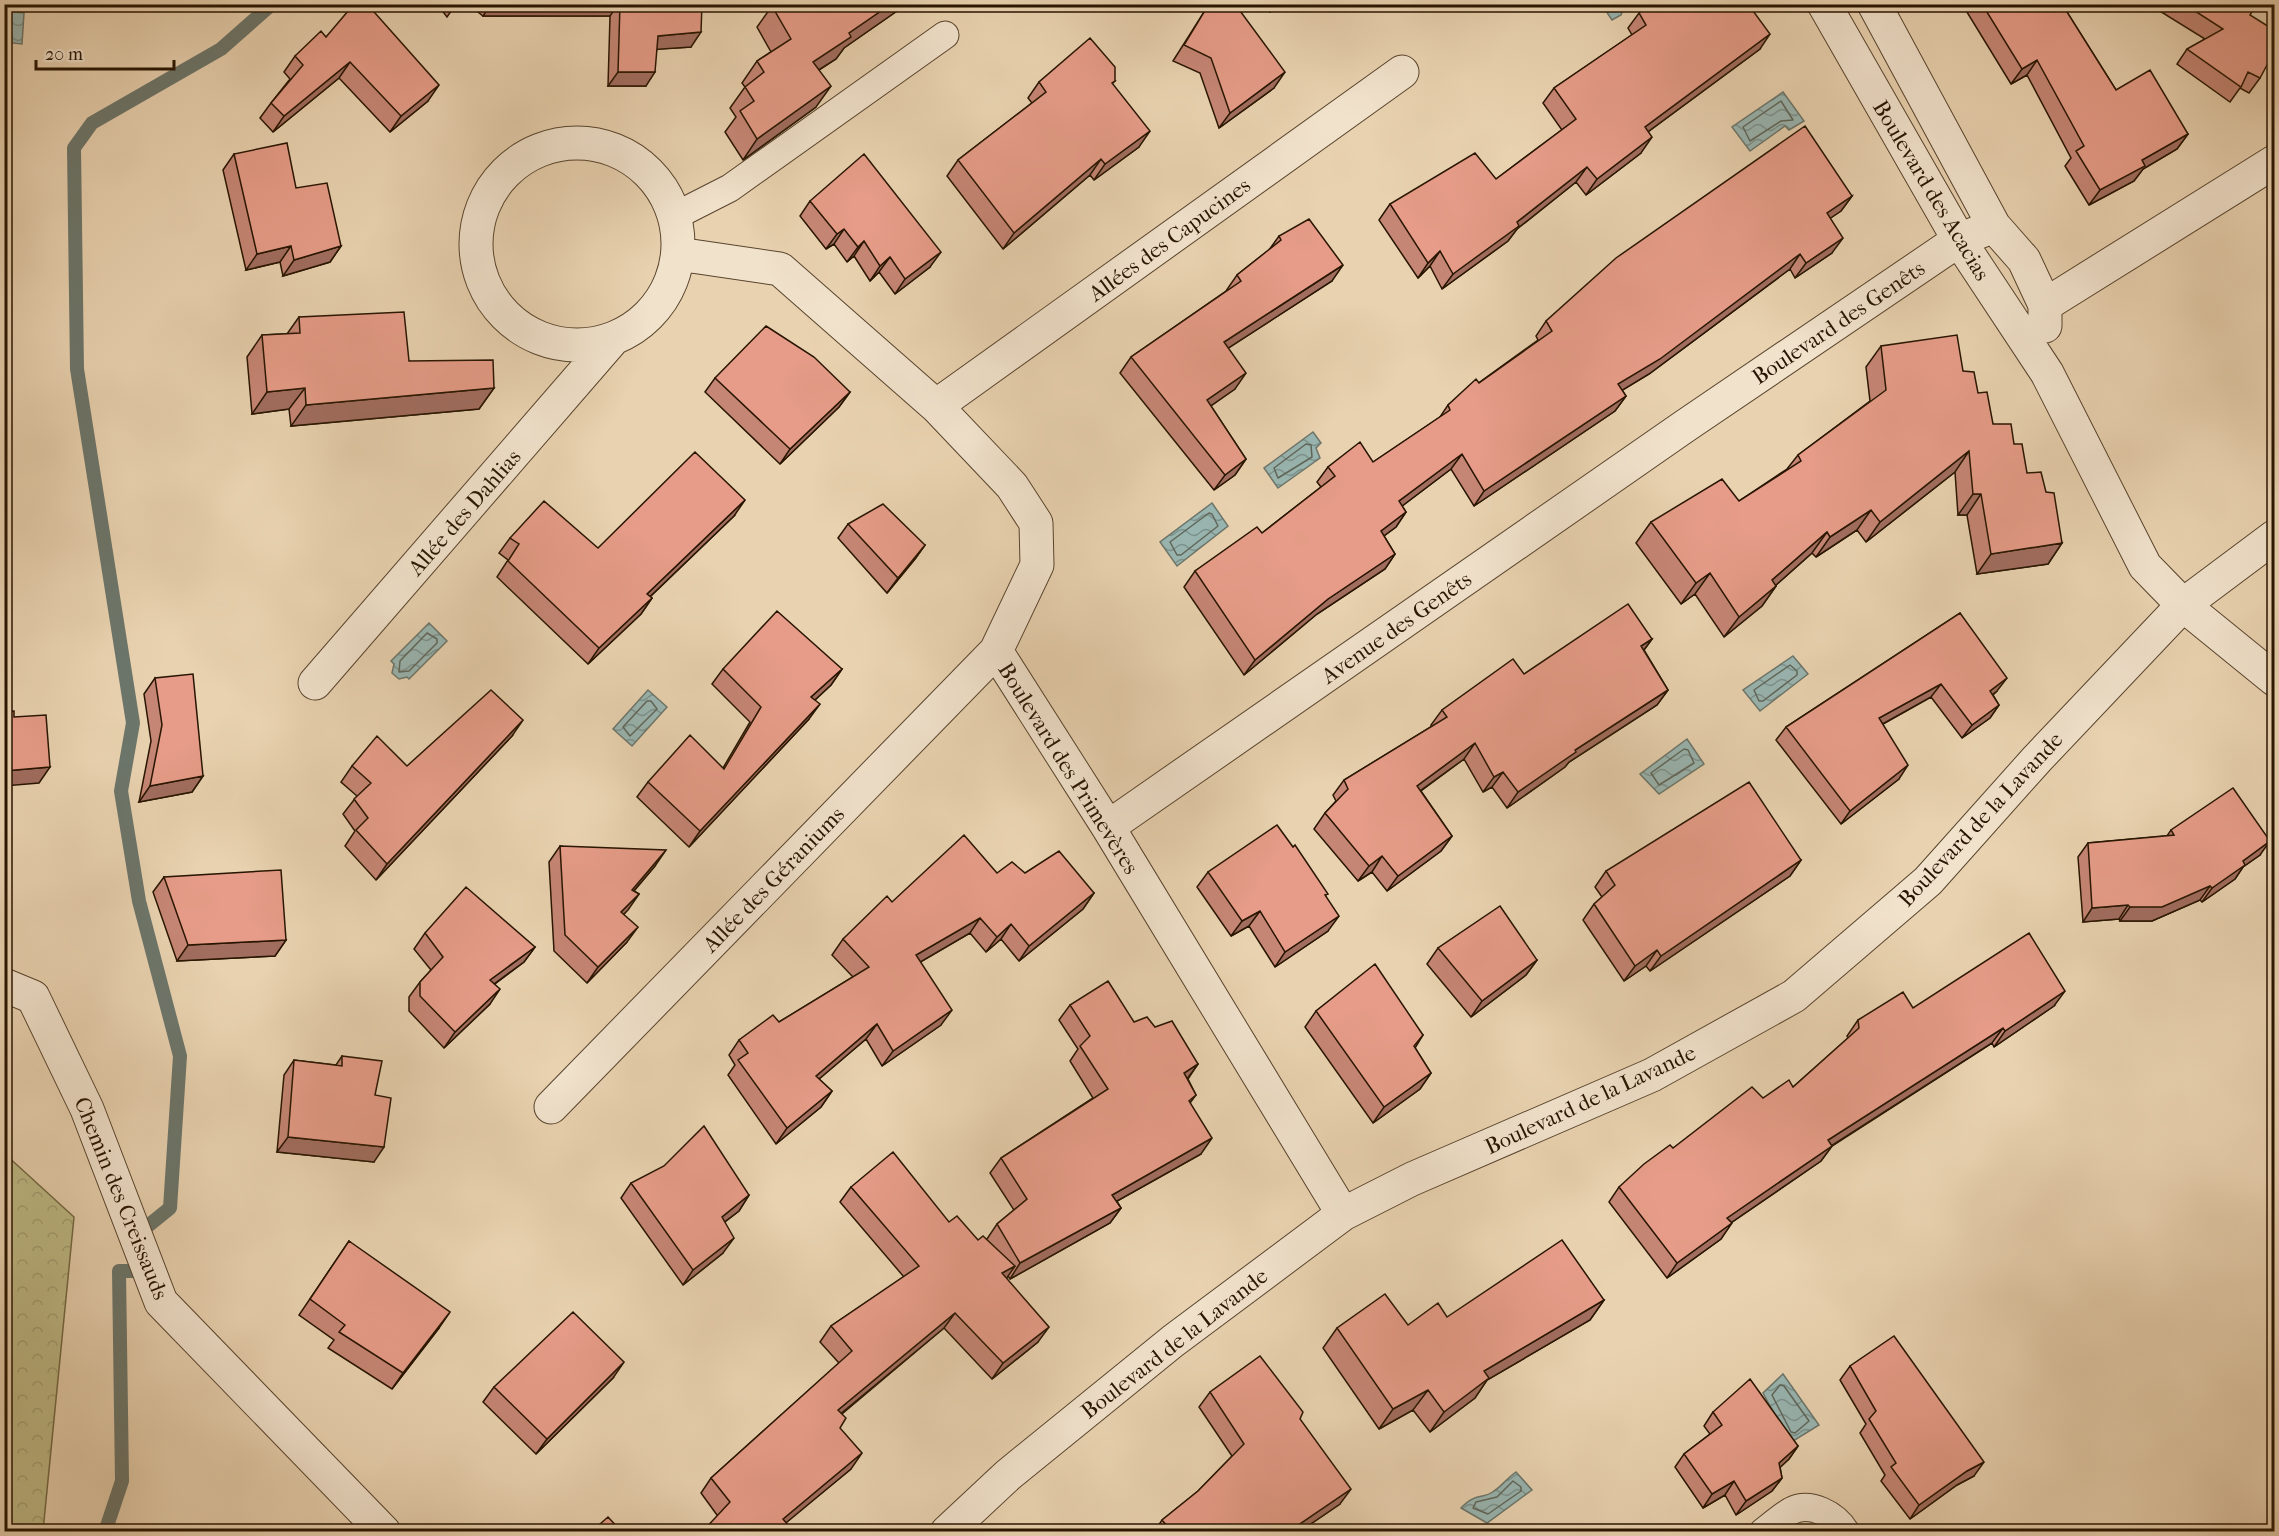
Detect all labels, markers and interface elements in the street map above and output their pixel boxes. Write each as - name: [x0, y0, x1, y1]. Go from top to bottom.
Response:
- scale bar: [36, 33, 174, 71]
- text: 20 m: [45, 44, 83, 65]
- street label: Boulevard des Acacias: [1867, 96, 1995, 285]
- street label: Allées des Capucines: [1083, 172, 1256, 308]
- street label: Boulevard des Genêts: [1747, 255, 1930, 390]
- street label: Allée des Dahlias: [402, 444, 527, 582]
- street label: Avenue des Genêts: [1316, 566, 1477, 690]
- street label: Boulevard des Primevères: [992, 658, 1144, 879]
- street label: Boulevard de la Lavande: [1893, 727, 2068, 912]
- street label: Allée des Géraniums: [697, 801, 850, 959]
- street label: Boulevard de la Lavande: [1481, 1040, 1700, 1160]
- street label: Chemin des Creissauds: [69, 1093, 174, 1303]
- street label: Boulevard de la Lavande: [1076, 1263, 1273, 1425]

